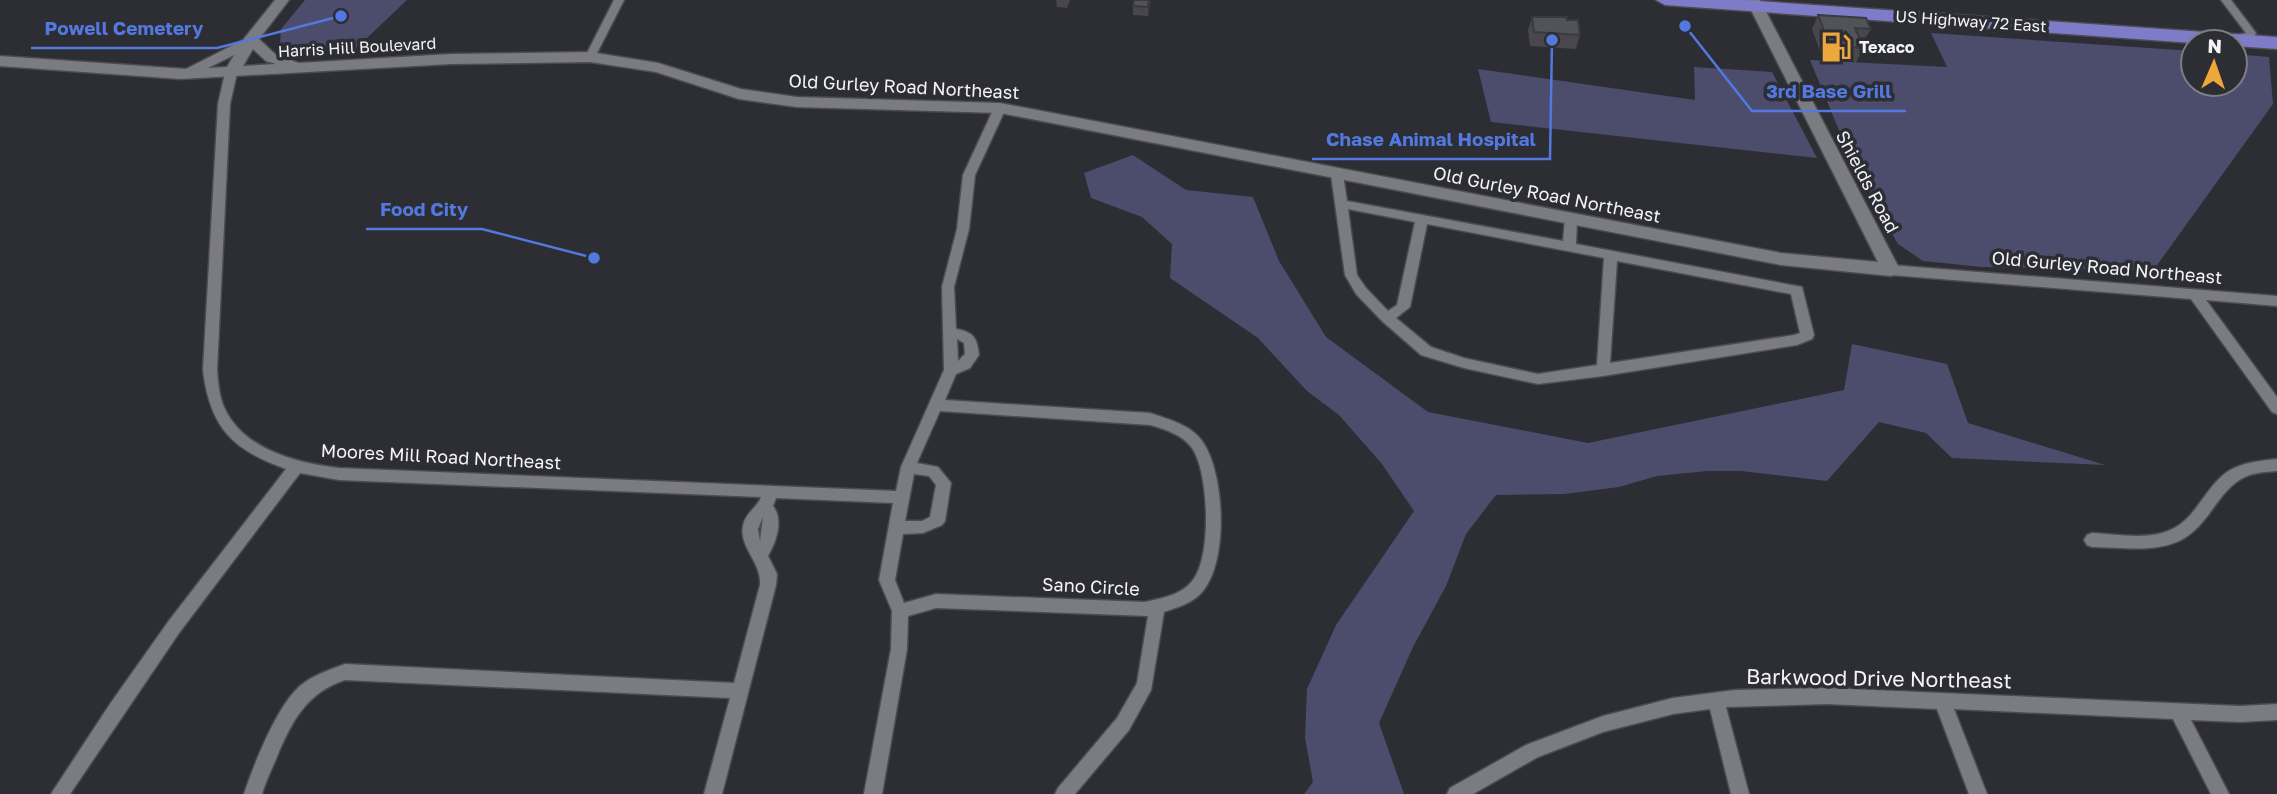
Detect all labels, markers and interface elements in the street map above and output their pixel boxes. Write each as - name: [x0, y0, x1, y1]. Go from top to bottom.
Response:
- street label: US Highway 72 East: [1895, 6, 2047, 36]
- callout: Powell Cemetery: [31, 8, 217, 48]
- text: Powell Cemetery: [45, 16, 204, 39]
- north arrow: [2179, 28, 2249, 98]
- fuel station icon: Texaco: [1819, 30, 1853, 64]
- street label: Harris Hill Boulevard: [277, 33, 437, 61]
- text: N: [2207, 34, 2222, 57]
- place label: Texaco: [1859, 37, 1915, 57]
- street label: Old Gurley Road Northeast: [788, 69, 1020, 103]
- callout: 3rd Base Grill: [1752, 71, 1906, 111]
- text: 3rd Base Grill: [1766, 79, 1892, 102]
- callout: Chase Animal Hospital: [1312, 119, 1550, 159]
- text: Chase Animal Hospital: [1326, 127, 1536, 150]
- street label: Shields Road: [1832, 127, 1904, 236]
- street label: Old Gurley Road Northeast: [1432, 161, 1663, 227]
- callout: Food City: [366, 189, 482, 229]
- text: Food City: [380, 197, 469, 220]
- street label: Old Gurley Road Northeast: [1991, 246, 2223, 288]
- street label: Moores Mill Road Northeast: [320, 439, 562, 473]
- street label: Sano Circle: [1042, 572, 1140, 600]
- street label: Barkwood Drive Northeast: [1746, 663, 2012, 693]

